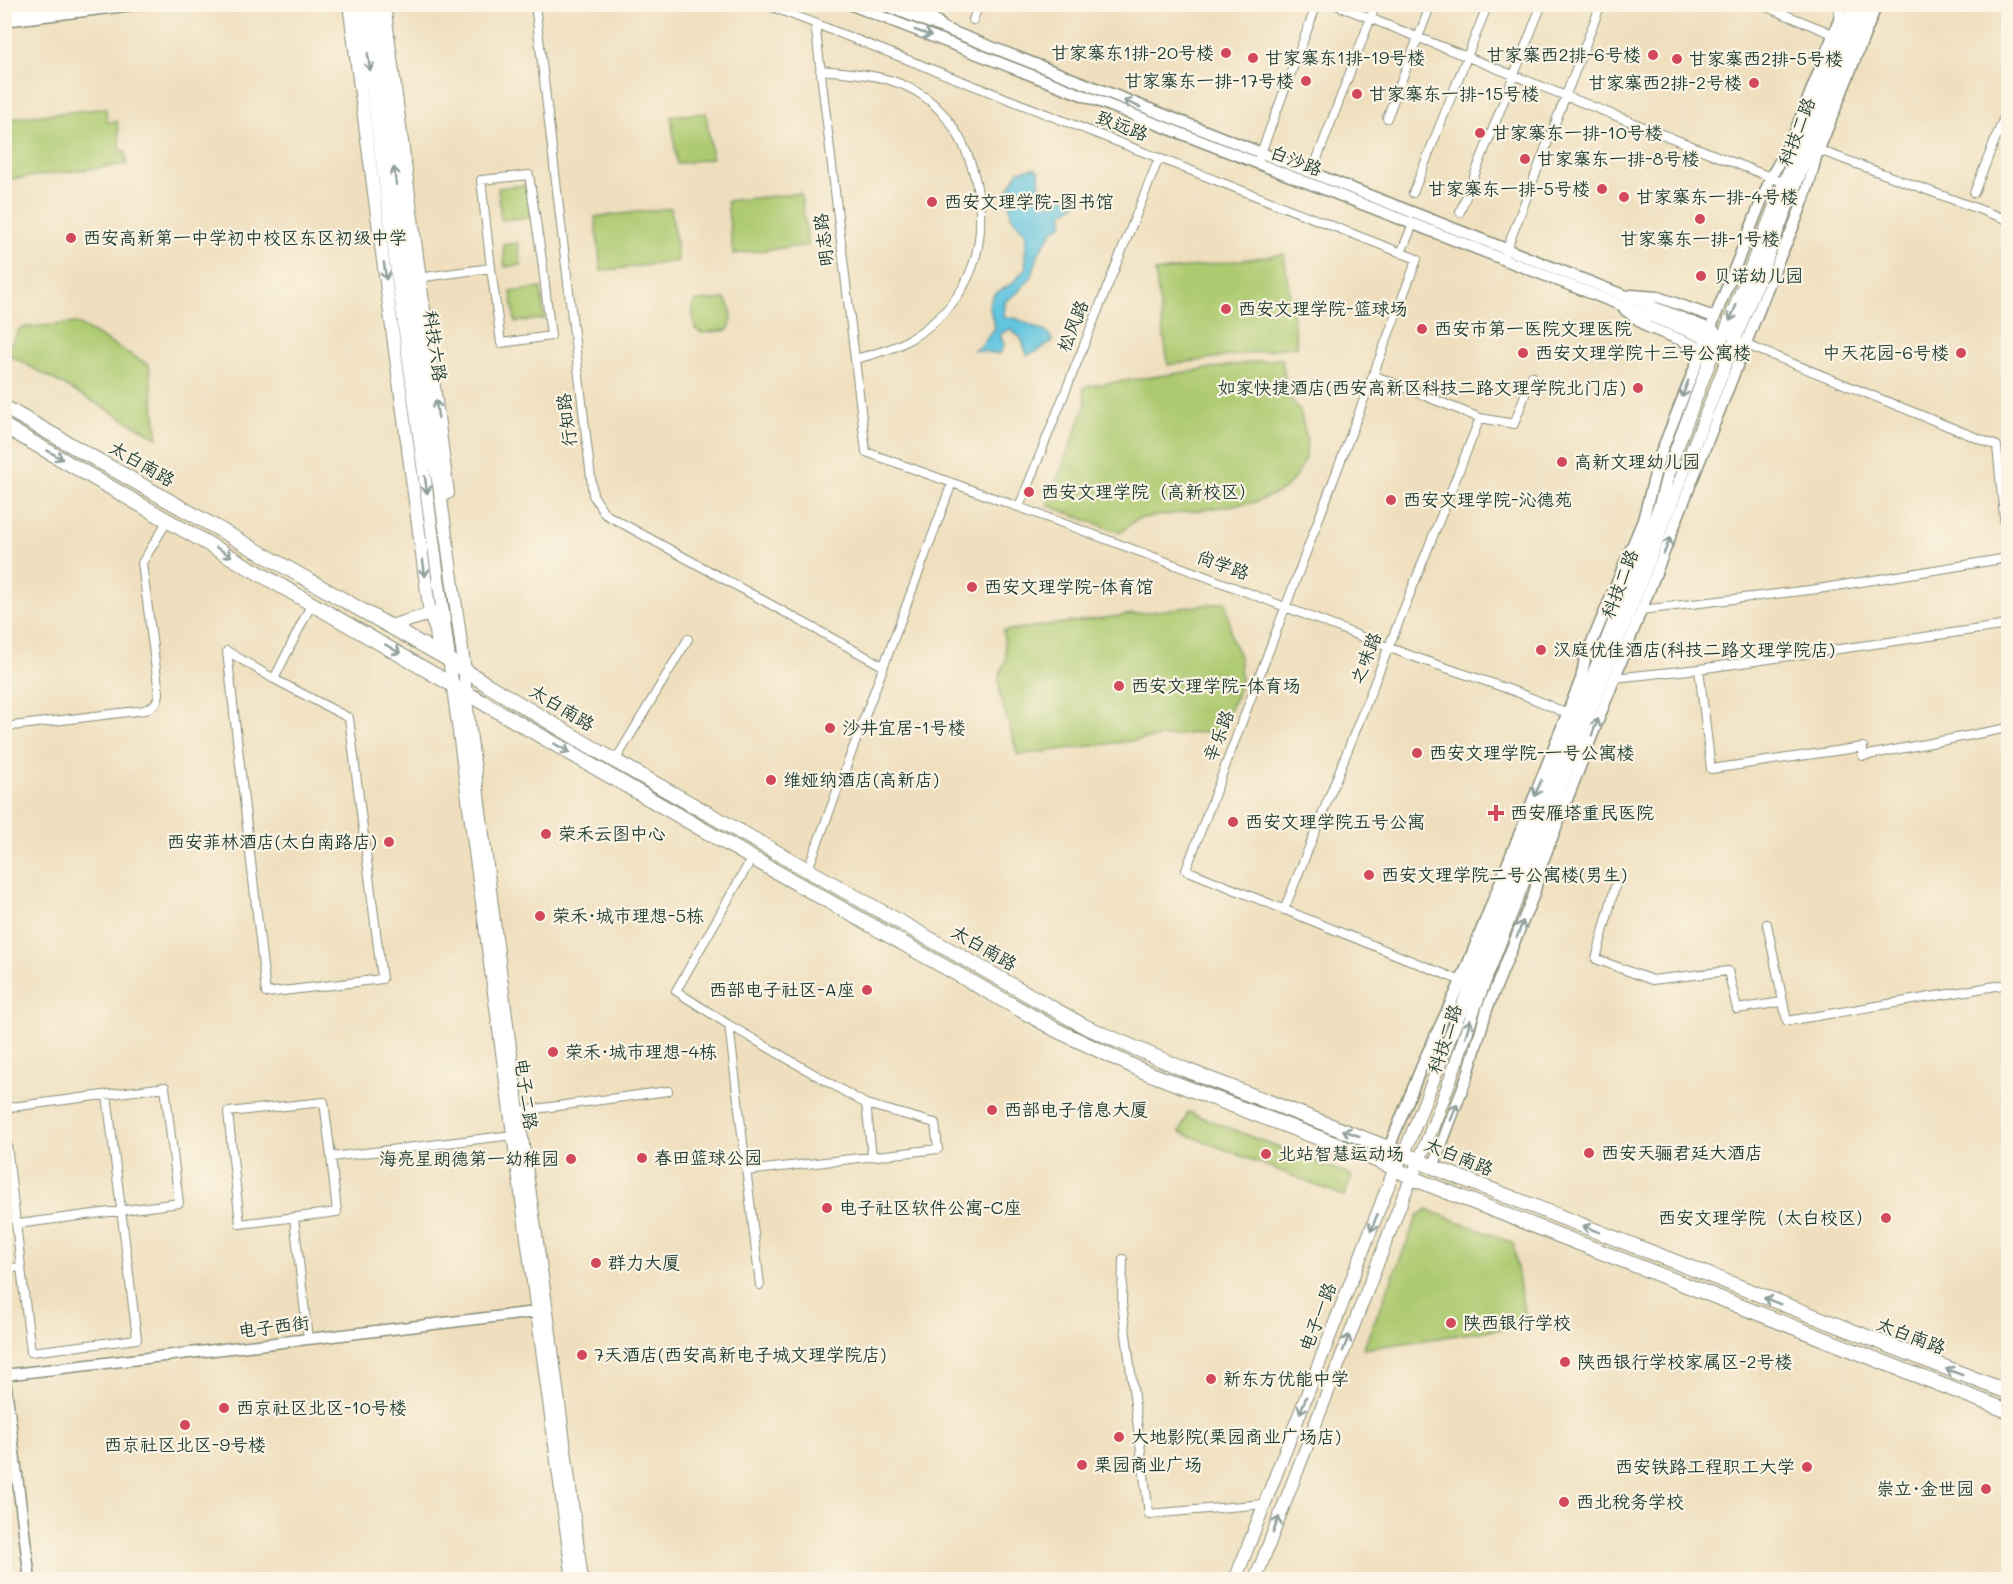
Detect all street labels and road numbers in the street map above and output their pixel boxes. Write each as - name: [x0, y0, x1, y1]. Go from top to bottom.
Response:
- street label: 科技二路: [1772, 94, 1820, 170]
- street label: 致远路: [1093, 104, 1152, 146]
- street label: 白沙路: [1267, 139, 1326, 181]
- street label: 明志路: [808, 212, 838, 268]
- street label: 松风路: [1051, 296, 1093, 355]
- street label: 科技六路: [419, 309, 453, 383]
- street label: 行知路: [551, 392, 581, 448]
- street label: 太白南路: [105, 435, 180, 492]
- street label: 尚学路: [1194, 544, 1253, 585]
- street label: 科技二路: [1595, 546, 1643, 622]
- street label: 之味路: [1344, 628, 1386, 687]
- street label: 太白南路: [525, 678, 600, 736]
- street label: 辛乐路: [1197, 706, 1239, 765]
- street label: 太白南路: [947, 919, 1022, 976]
- street label: 科技二路: [1422, 1001, 1467, 1077]
- street label: 电子二路: [510, 1057, 544, 1131]
- street label: 太白南路: [1422, 1131, 1497, 1181]
- street label: 电子一路: [1293, 1279, 1341, 1355]
- street label: 电子西街: [237, 1310, 311, 1342]
- street label: 太白南路: [1873, 1311, 1949, 1359]

